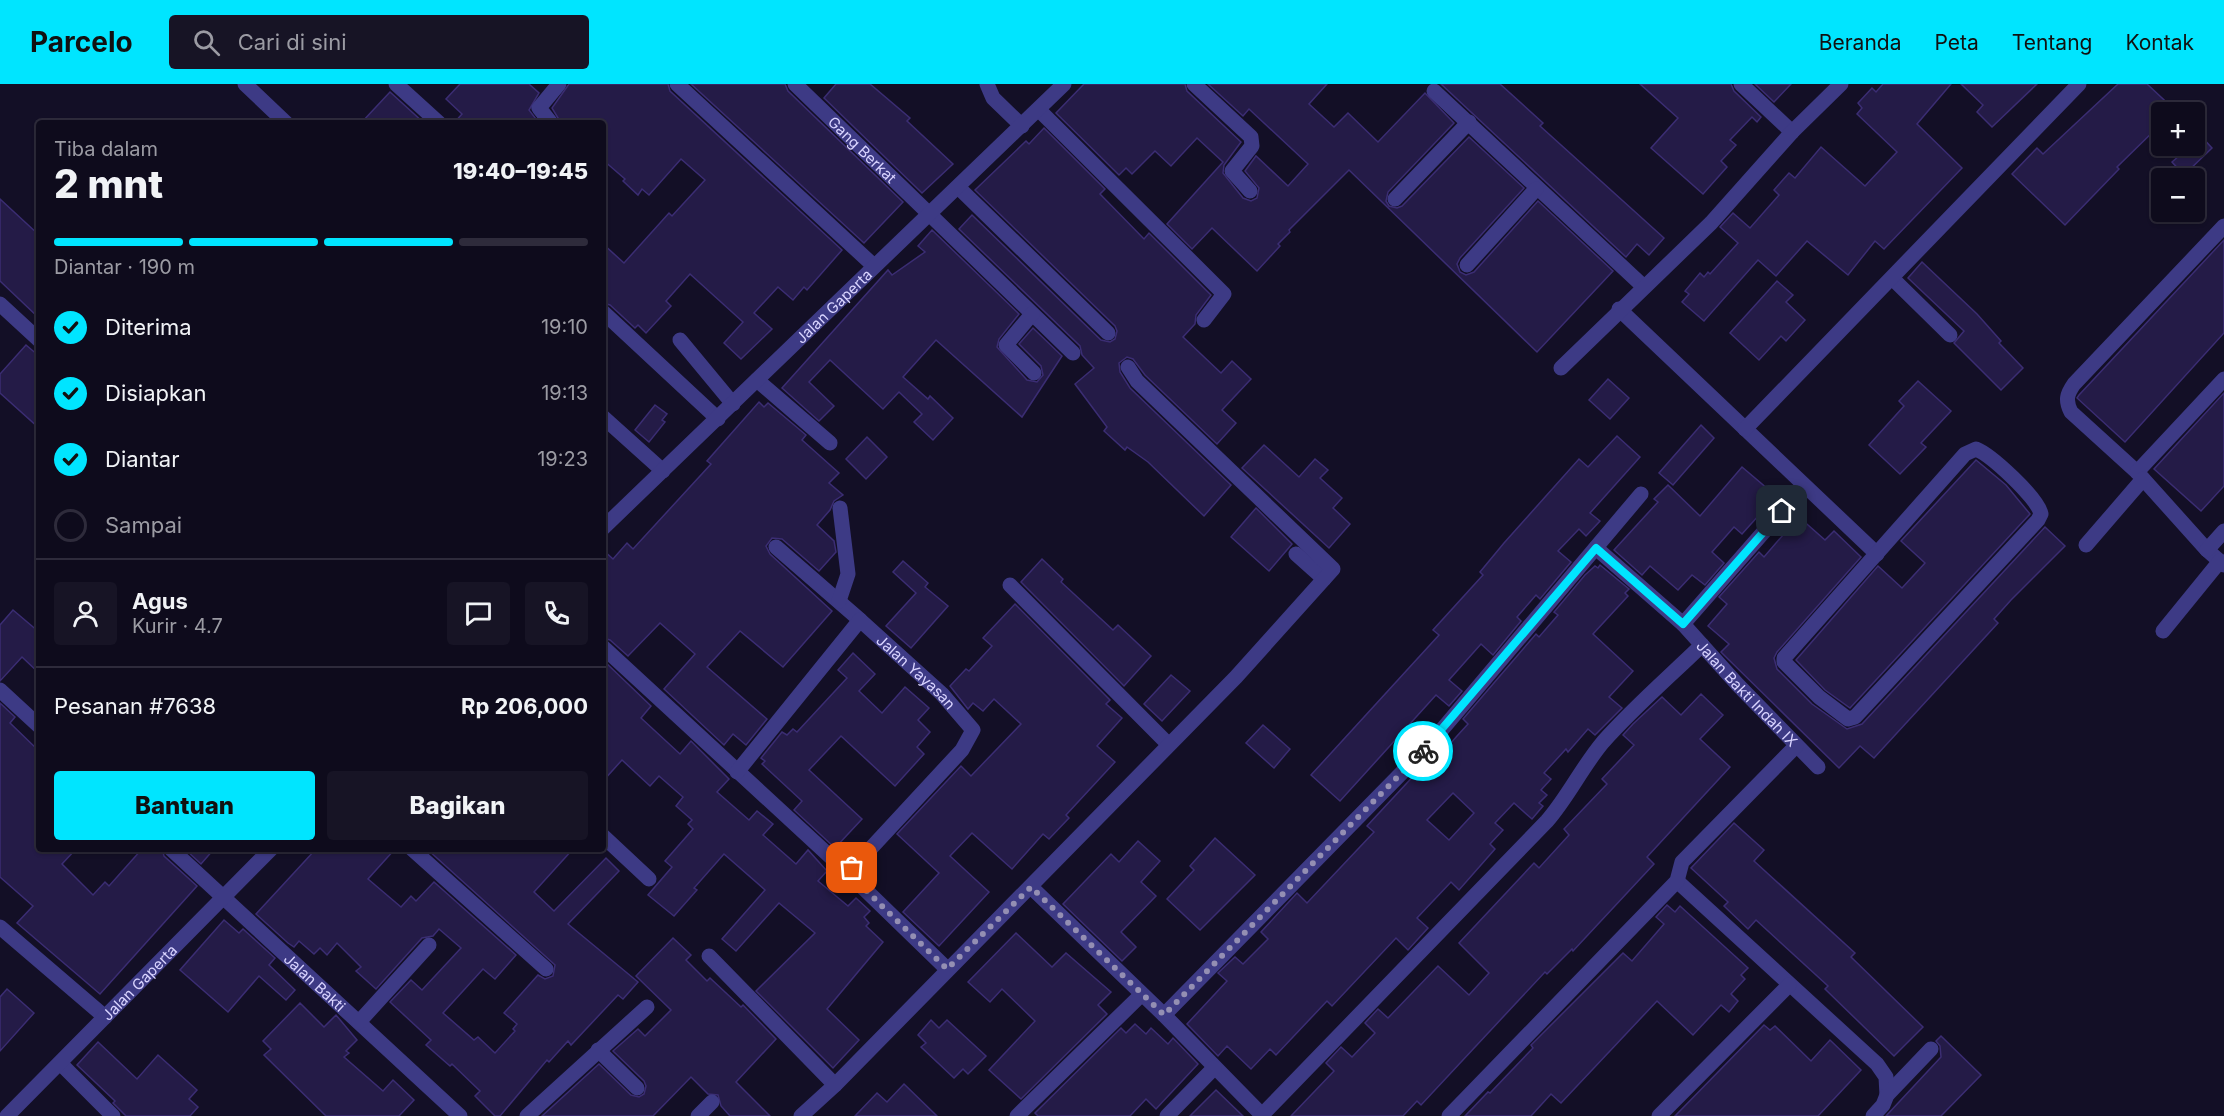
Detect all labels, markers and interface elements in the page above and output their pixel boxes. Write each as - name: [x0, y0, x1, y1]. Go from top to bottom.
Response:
- search box: [169, 15, 589, 69]
- text: Parcelo: [30, 25, 133, 59]
- icon: search: [190, 26, 223, 59]
- text: Cari di sini: [238, 29, 347, 55]
- text: Beranda: [1819, 30, 1901, 55]
- text: Peta: [1934, 30, 1979, 55]
- text: Tentang: [2012, 30, 2092, 55]
- text: Kontak: [2125, 30, 2194, 55]
- map controls: [2151, 102, 2205, 222]
- button: +: [2151, 102, 2205, 156]
- street label: Gang Berkat: [824, 112, 901, 187]
- text: Tiba dalam: [54, 137, 158, 161]
- text: 19:40–19:45: [453, 158, 588, 184]
- text: 2 mnt: [54, 160, 163, 207]
- button: −: [2151, 168, 2205, 222]
- text: Diantar · 190 m: [54, 255, 195, 279]
- street label: Jalan Gaperta: [791, 265, 876, 347]
- icon: check: [54, 311, 87, 344]
- text: Diterima: [105, 314, 192, 340]
- text: 19:10: [541, 315, 588, 339]
- icon: check: [54, 377, 87, 410]
- text: Disiapkan: [105, 380, 206, 406]
- text: 19:13: [541, 381, 588, 405]
- icon: check: [54, 443, 87, 476]
- text: Diantar: [105, 446, 180, 472]
- text: 19:23: [537, 447, 588, 471]
- pin: [1756, 485, 1807, 536]
- icon: home: [1765, 494, 1798, 527]
- text: Sampai: [105, 512, 182, 538]
- button: person: [54, 582, 117, 645]
- button: chat: [447, 582, 510, 645]
- button: phone: [525, 582, 588, 645]
- text: Agus: [132, 588, 188, 614]
- text: Kurir · 4.7: [132, 614, 223, 638]
- street label: Jalan Yayasan: [873, 630, 960, 713]
- street label: Jalan Bakti Indah IX: [1693, 636, 1802, 750]
- text: Pesanan #7638: [54, 693, 216, 719]
- text: Rp 206,000: [461, 693, 588, 719]
- courier: [1393, 721, 1453, 781]
- icon: bike: [1407, 735, 1440, 768]
- button: Bantuan: [54, 771, 315, 840]
- button: Bagikan: [327, 771, 588, 840]
- pin: [826, 842, 877, 893]
- icon: bag: [835, 851, 868, 884]
- street label: Jalan Gaperta: [98, 940, 181, 1024]
- street label: Jalan Bakti: [280, 949, 350, 1015]

